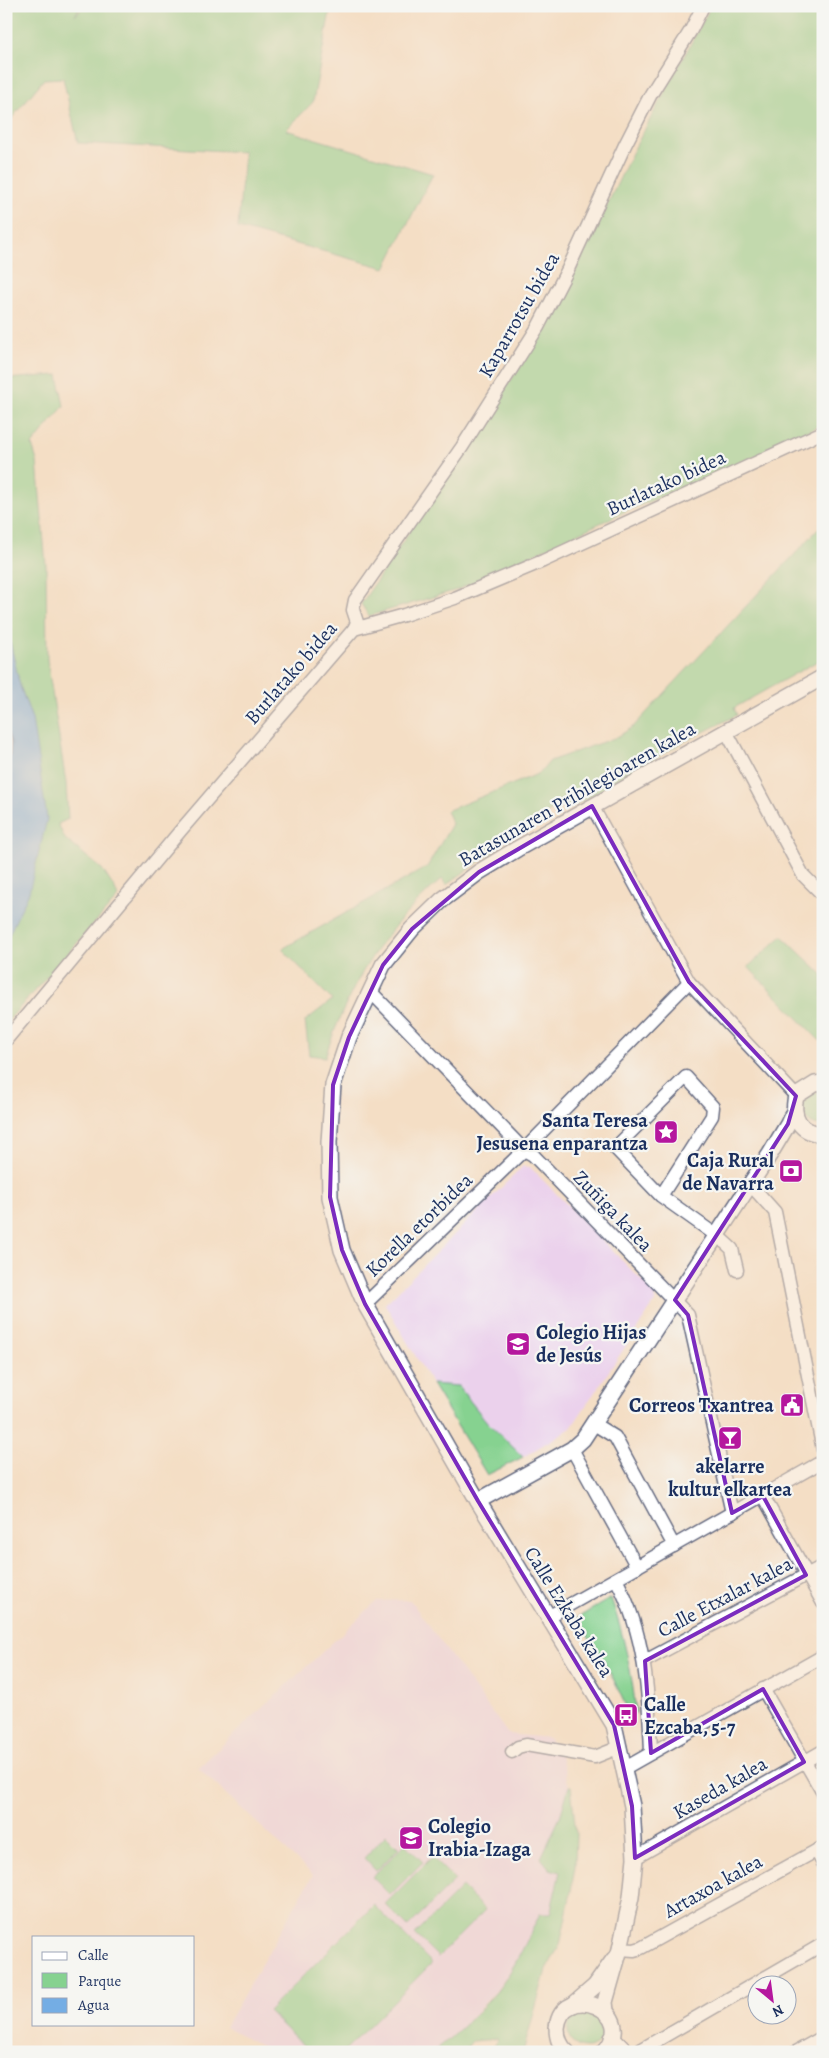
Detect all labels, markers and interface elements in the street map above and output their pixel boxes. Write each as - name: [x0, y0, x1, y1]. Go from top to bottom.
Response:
- street label: Kaparrotsu bidea: [472, 247, 566, 383]
- street label: Burlatako bidea: [602, 443, 731, 522]
- street label: Burlatako bidea: [239, 615, 344, 730]
- street label: Batasunaren Pribilegioaren kalea: [454, 715, 701, 873]
- place label: Santa Teresa Jesusena enparantza: [477, 1107, 648, 1157]
- place icon: Santa Teresa Jesusena enparantza: [653, 1119, 679, 1145]
- place label: Caja Rural de Navarra: [682, 1147, 775, 1197]
- bank icon: Caja Rural de Navarra: [778, 1158, 804, 1184]
- street label: Zuñiga kalea: [567, 1164, 659, 1258]
- street label: Korella etorbidea: [359, 1166, 479, 1283]
- place label: Colegio Hijas de Jesús: [536, 1319, 646, 1369]
- school or university icon: Colegio Hijas de Jesús: [505, 1331, 531, 1357]
- place label: Correos Txantrea: [629, 1392, 774, 1419]
- public building icon: Correos Txantrea: [779, 1392, 805, 1418]
- bar icon: akelarre kultur elkartea: [717, 1425, 743, 1451]
- place label: akelarre kultur elkartea: [668, 1453, 792, 1503]
- street label: Calle Ezkaba kalea: [518, 1541, 620, 1683]
- street label: Calle Etxalar kalea: [653, 1550, 798, 1644]
- place label: Calle Ezcaba, 5-7: [644, 1691, 736, 1741]
- bus stop icon: Calle Ezcaba, 5-7: [613, 1702, 639, 1728]
- street label: Kaseda kalea: [668, 1750, 773, 1826]
- place label: Colegio Irabia-Izaga: [428, 1813, 531, 1863]
- school or university icon: Colegio Irabia-Izaga: [398, 1825, 424, 1851]
- street label: Artaxoa kalea: [658, 1847, 768, 1925]
- legend: [32, 1936, 195, 2026]
- text: Calle: [78, 1945, 109, 1965]
- text: Parque: [78, 1971, 121, 1991]
- north arrow: [746, 1976, 796, 2026]
- text: Agua: [77, 1995, 109, 2015]
- text: N: [769, 2000, 787, 2022]

